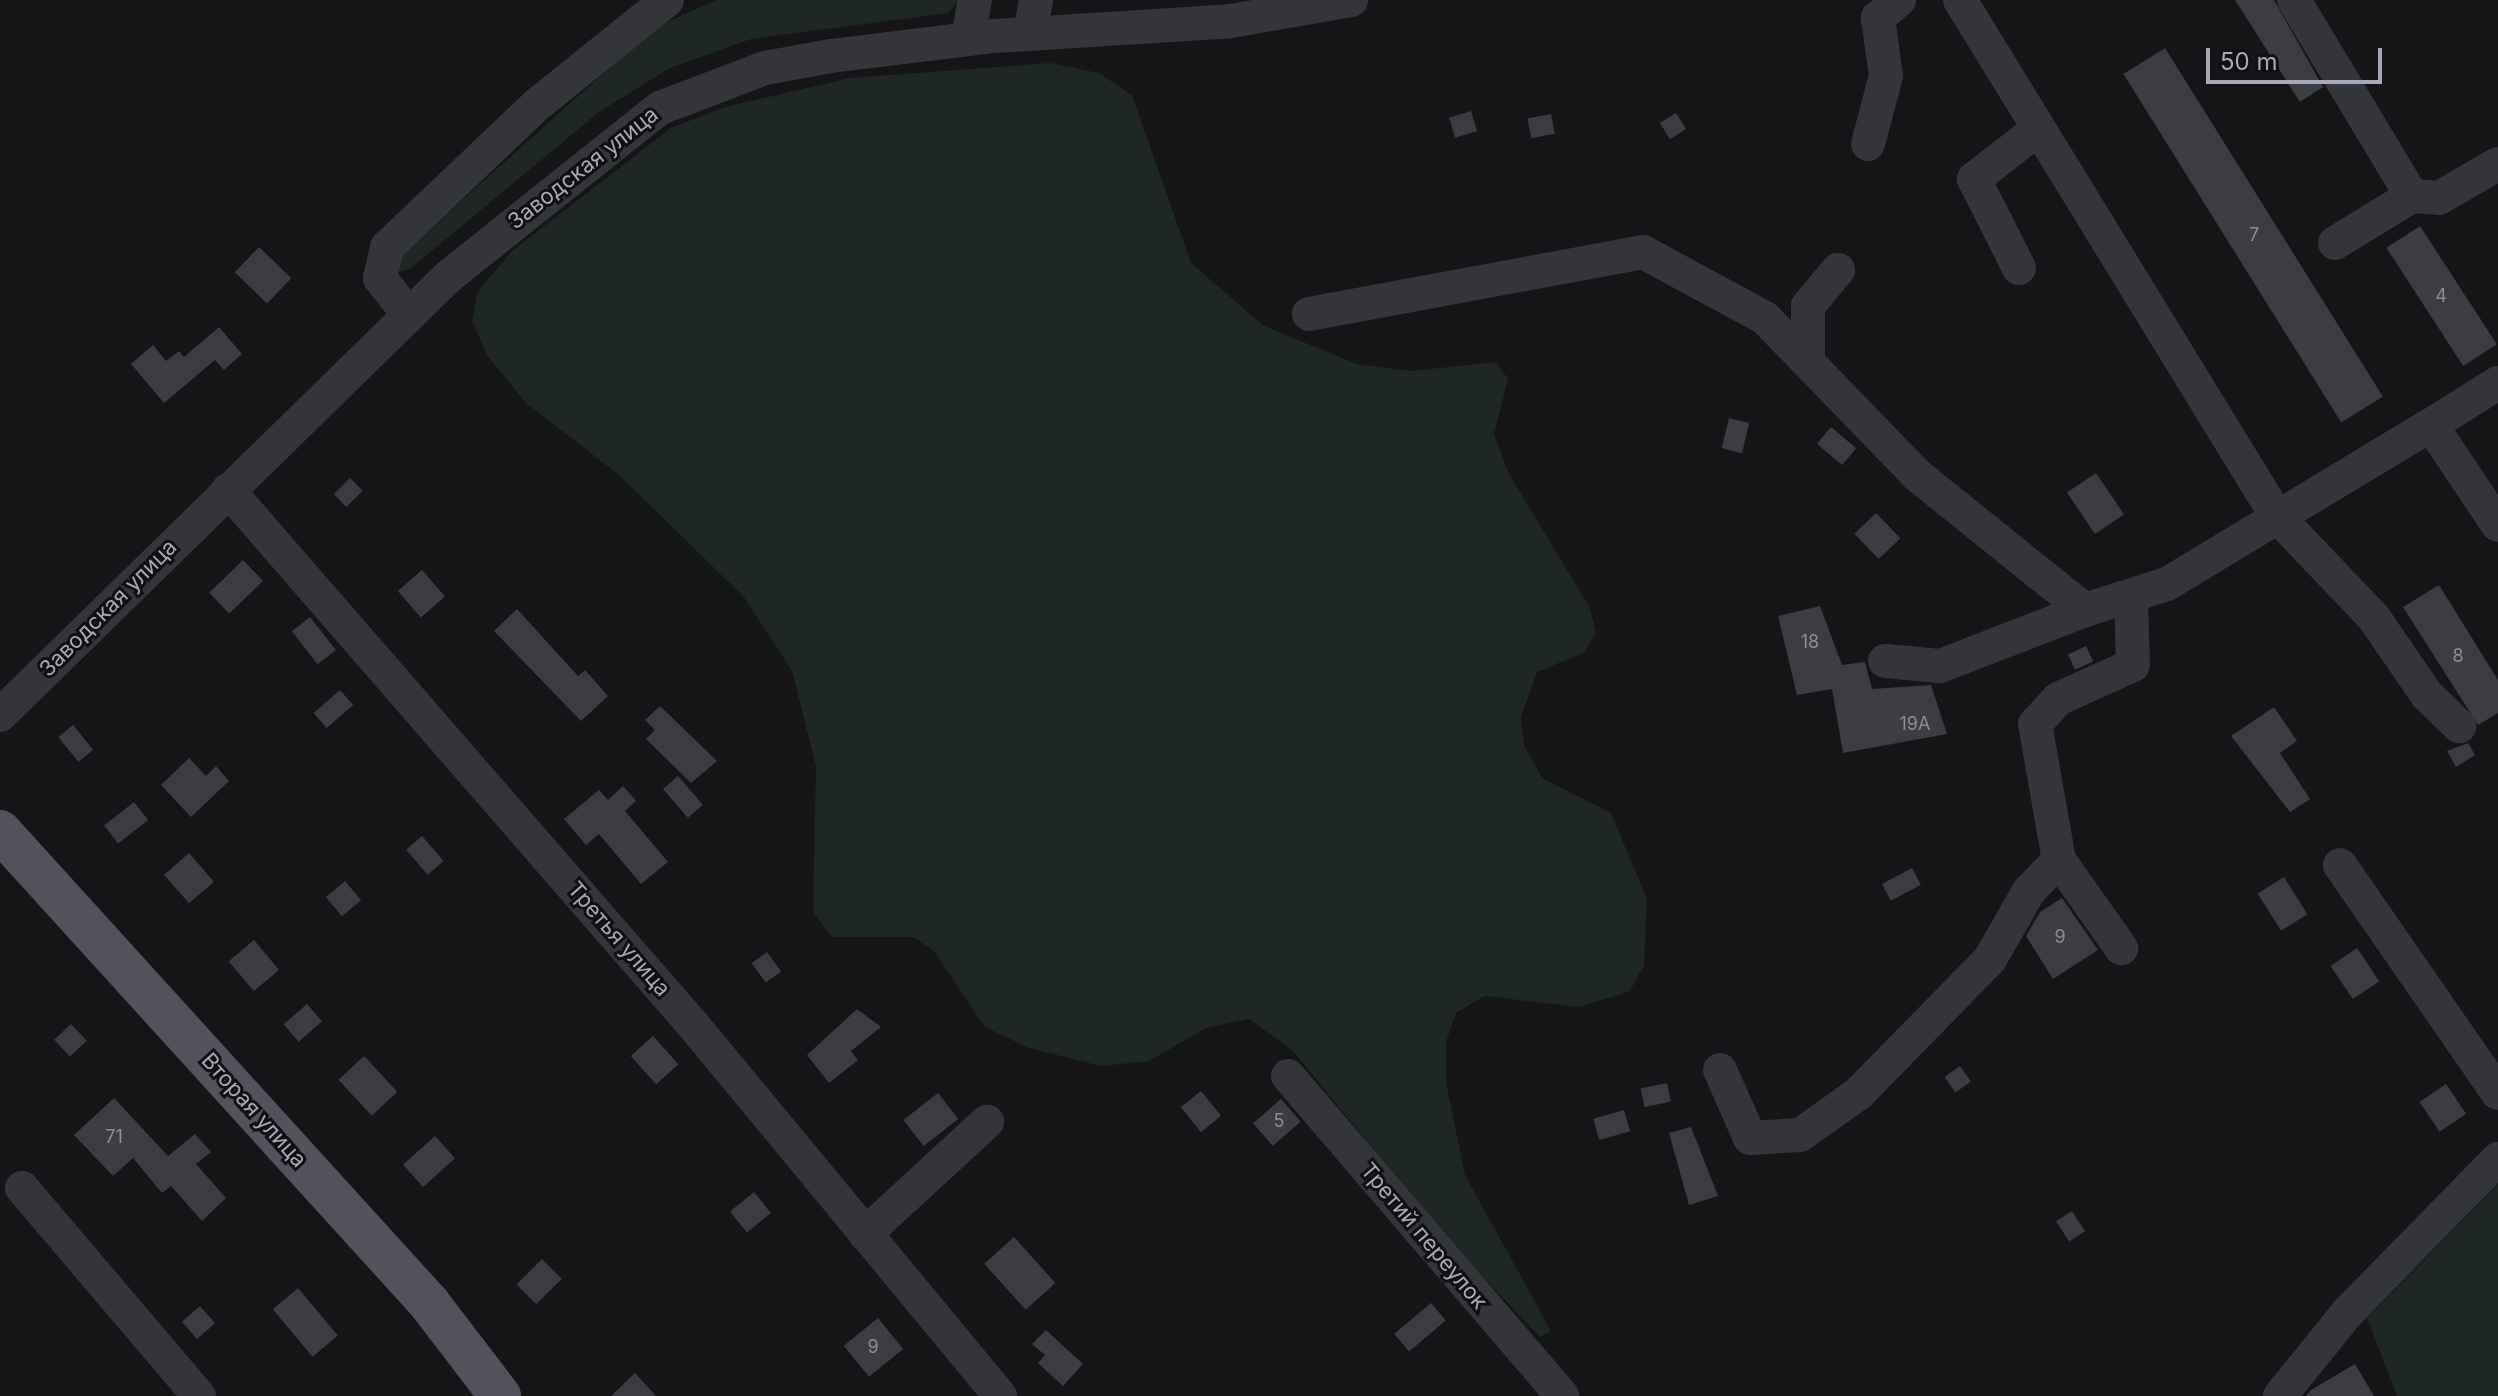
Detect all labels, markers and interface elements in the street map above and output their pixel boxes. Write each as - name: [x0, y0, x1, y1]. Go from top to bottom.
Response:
- scale bar: [2210, 32, 2386, 82]
- text: 50 m: [2220, 47, 2278, 76]
- street label: Заводская улица: [503, 101, 663, 235]
- house number: 7: [2249, 224, 2259, 246]
- house number: 4: [2435, 285, 2447, 307]
- street label: Заводская улица: [34, 534, 182, 682]
- house number: 18: [1801, 631, 1819, 653]
- house number: 8: [2452, 645, 2464, 667]
- house number: 19А: [1900, 713, 1930, 735]
- street label: Третья улица: [562, 876, 676, 1002]
- house number: 9: [2054, 926, 2066, 948]
- street label: Вторая улица: [196, 1048, 312, 1172]
- house number: 5: [1274, 1110, 1284, 1132]
- house number: 71: [105, 1126, 123, 1148]
- street label: Третий переулок: [1355, 1157, 1493, 1315]
- house number: 9: [867, 1336, 879, 1358]

